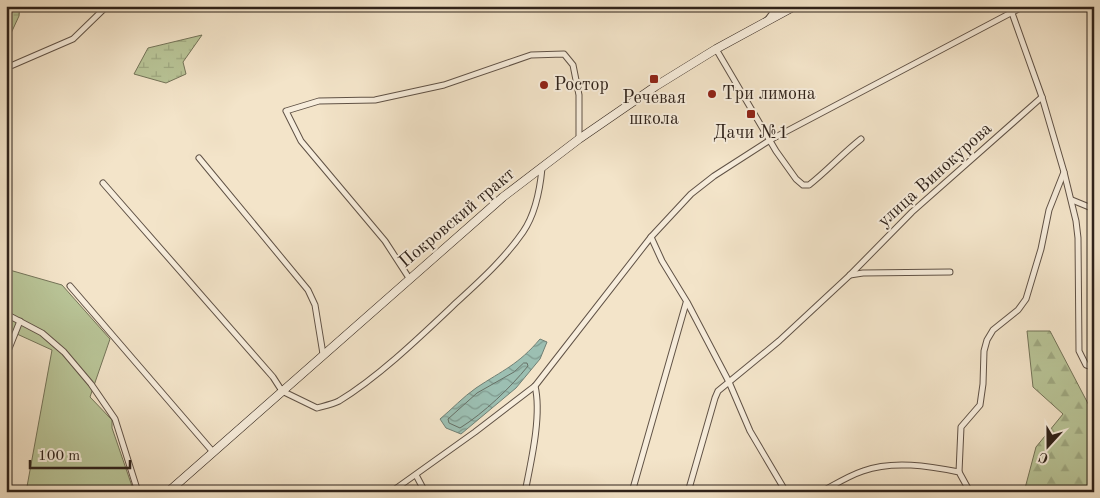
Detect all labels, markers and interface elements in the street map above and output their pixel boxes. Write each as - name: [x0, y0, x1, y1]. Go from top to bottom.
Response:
- marker: Речевая школа: [648, 73, 660, 85]
- place label: Ростор: [554, 76, 609, 94]
- marker: Ростор: [538, 79, 550, 91]
- place label: Три лимона: [722, 85, 816, 103]
- marker: Три лимона: [706, 88, 718, 100]
- place label: Речевая школа: [622, 89, 686, 128]
- marker: Дачи №1: [745, 108, 757, 120]
- street label: улица Винокурова: [875, 119, 995, 231]
- place label: Дачи №1: [713, 124, 789, 142]
- street label: Покровский тракт: [396, 165, 518, 271]
- north arrow: [1022, 420, 1072, 470]
- scale bar: [30, 438, 130, 470]
- text: 100 m: [38, 449, 80, 464]
- text: С: [1037, 449, 1051, 465]

